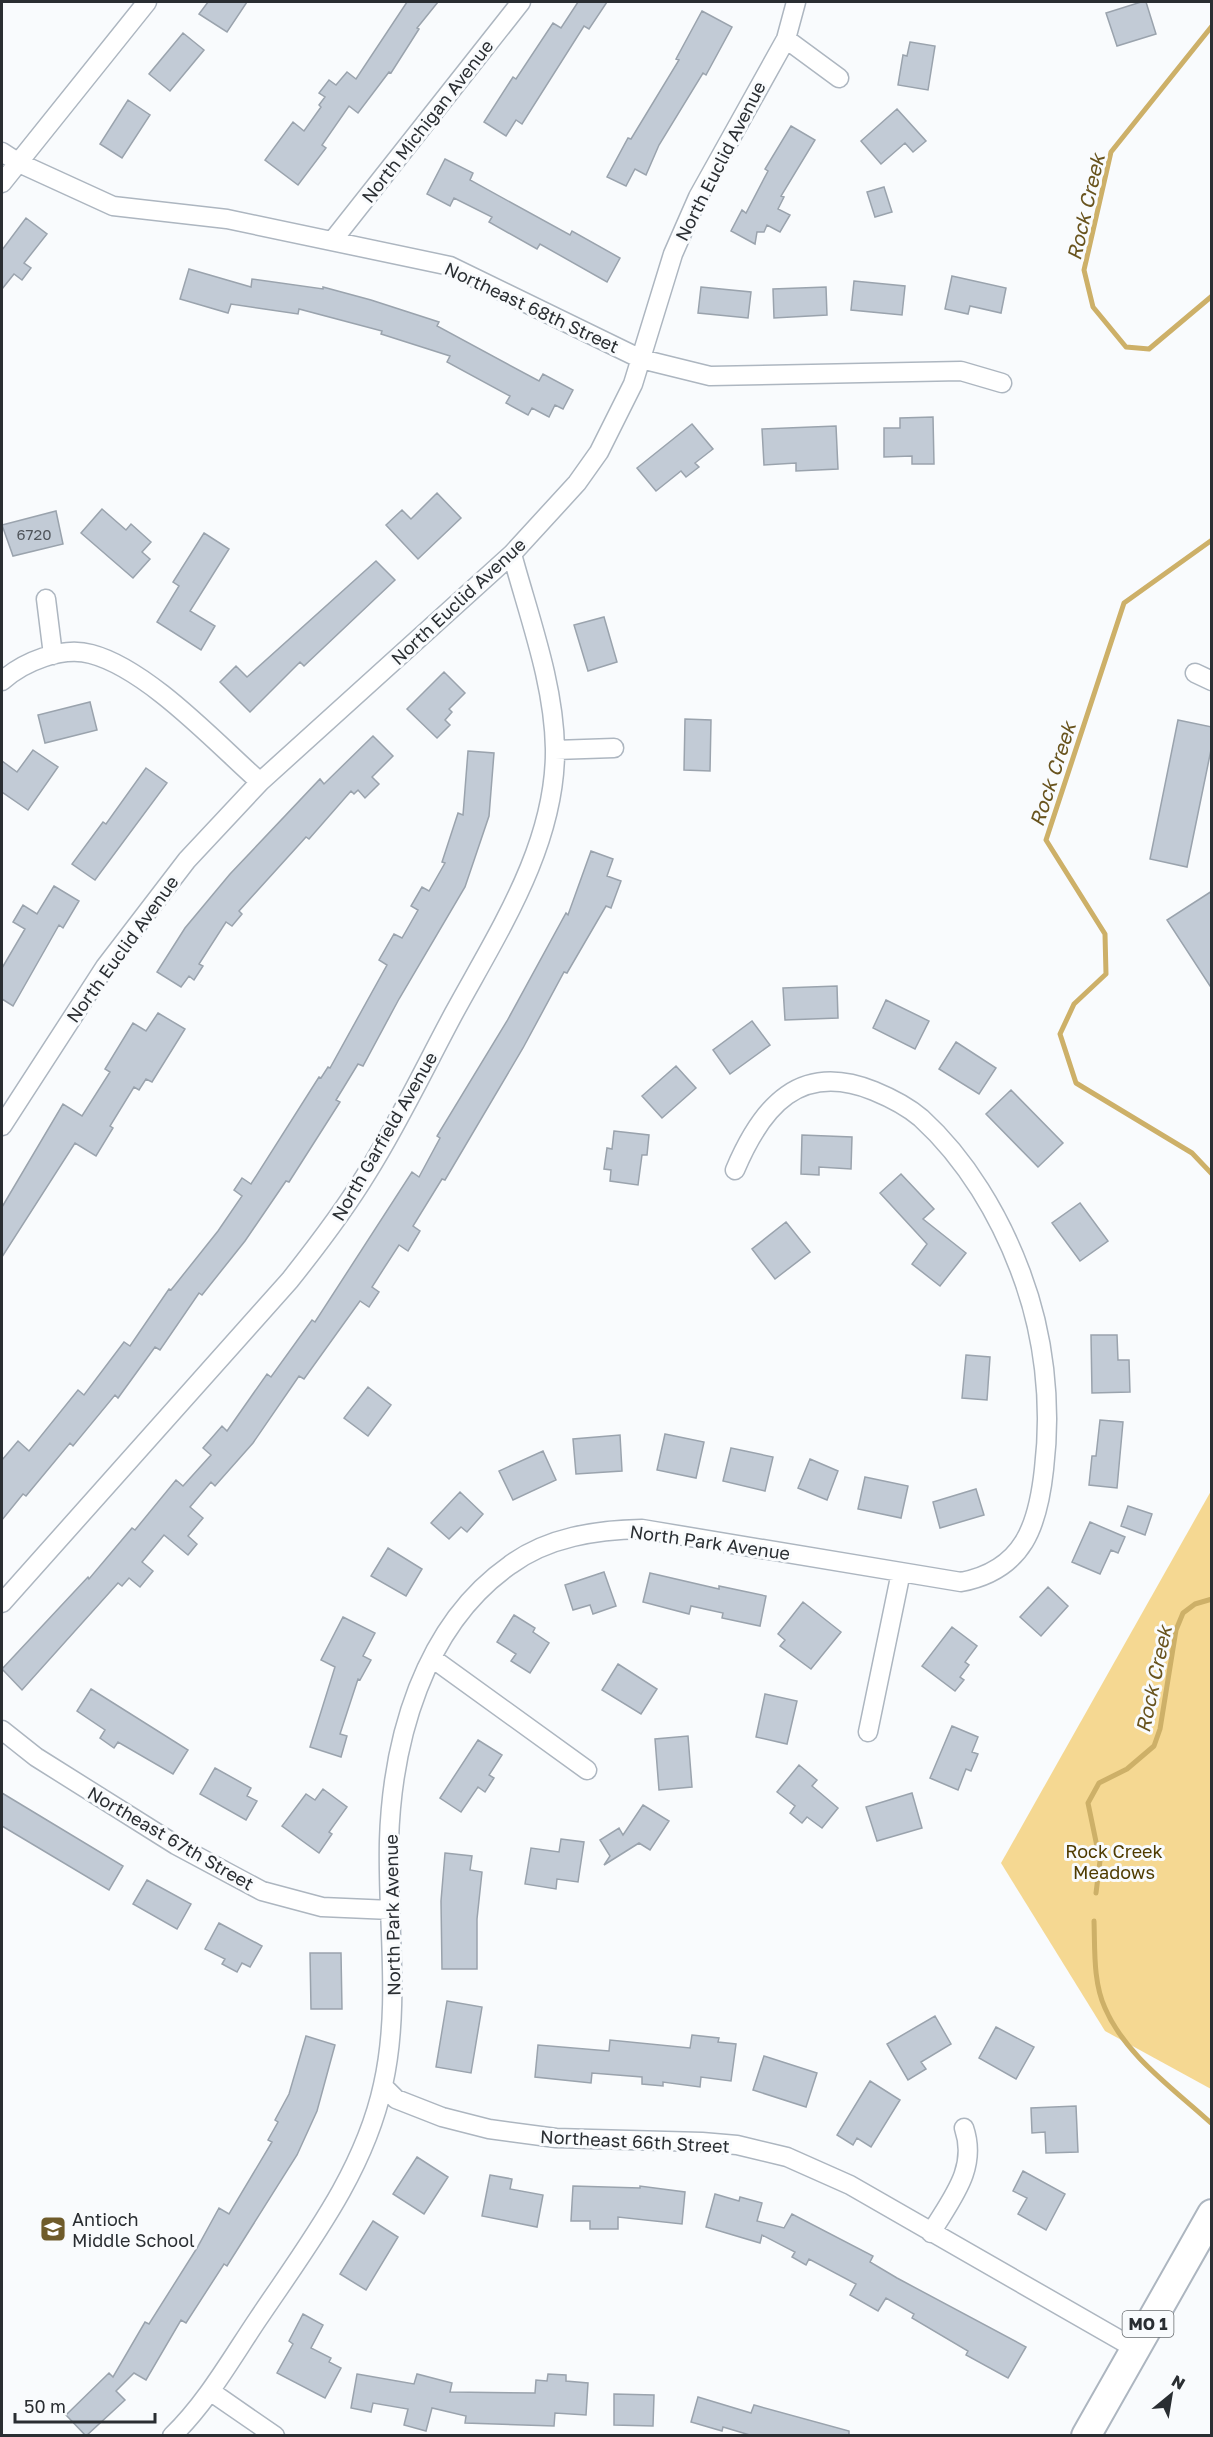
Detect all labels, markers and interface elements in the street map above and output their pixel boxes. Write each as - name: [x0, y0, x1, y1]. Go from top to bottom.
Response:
- street label: North Michigan Avenue: [356, 35, 498, 207]
- street label: North Euclid Avenue: [670, 78, 770, 244]
- water label: Rock Creek: [1061, 149, 1109, 262]
- street label: Northeast 68th Street: [441, 257, 623, 357]
- house number: 6720: [16, 525, 52, 543]
- street label: North Euclid Avenue: [386, 533, 530, 669]
- water label: Rock Creek: [1024, 716, 1081, 829]
- street label: North Euclid Avenue: [61, 871, 183, 1027]
- street label: North Garfield Avenue: [327, 1048, 441, 1224]
- street label: North Park Avenue: [628, 1520, 792, 1564]
- water label: Rock Creek: [1130, 1621, 1177, 1734]
- street label: Northeast 67th Street: [84, 1781, 258, 1895]
- street label: North Park Avenue: [380, 1834, 404, 1996]
- park label: Rock Creek Meadows: [1065, 1840, 1163, 1883]
- street label: Northeast 66th Street: [540, 2125, 730, 2157]
- place label: Antioch Middle School: [72, 2208, 195, 2251]
- school or university icon: Antioch Middle School: [38, 2214, 68, 2244]
- road number: MO 1: [1122, 2311, 1174, 2337]
- north arrow: [1141, 2365, 1201, 2425]
- text: N: [1168, 2370, 1189, 2394]
- scale bar: [15, 2386, 154, 2424]
- text: 50 m: [24, 2395, 66, 2417]

